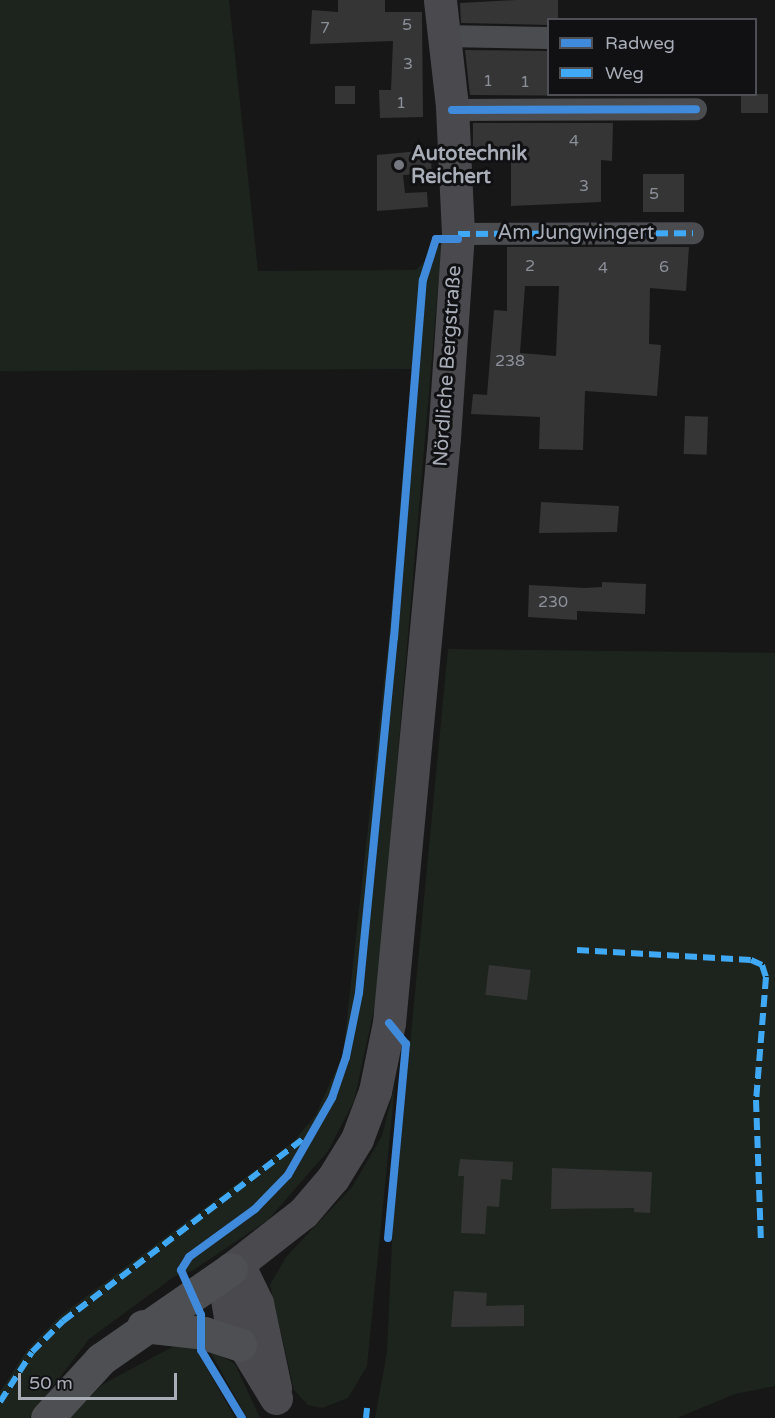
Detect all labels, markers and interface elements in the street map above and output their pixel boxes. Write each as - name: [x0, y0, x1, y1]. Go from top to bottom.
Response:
- house number: 5: [402, 15, 412, 35]
- house number: 7: [320, 18, 330, 38]
- legend: [547, 18, 757, 96]
- text: Radweg: [605, 32, 675, 54]
- house number: 3: [403, 54, 413, 74]
- text: Weg: [605, 62, 644, 84]
- house number: 1: [483, 71, 493, 91]
- house number: 1: [520, 72, 530, 92]
- house number: 1: [396, 93, 406, 113]
- house number: 4: [569, 131, 579, 151]
- place label: Autotechnik Reichert: [411, 142, 527, 189]
- marker: Autotechnik Reichert: [392, 158, 406, 172]
- house number: 3: [579, 176, 589, 196]
- house number: 5: [649, 184, 659, 204]
- street label: Am Jungwingert: [498, 221, 654, 245]
- house number: 2: [525, 256, 535, 276]
- house number: 6: [659, 257, 669, 277]
- house number: 4: [598, 258, 608, 278]
- street label: Nördliche Bergstraße: [429, 264, 467, 468]
- house number: 238: [495, 351, 525, 371]
- house number: 230: [538, 592, 568, 612]
- scale bar: [21, 1361, 180, 1399]
- text: 50 m: [29, 1372, 73, 1394]

